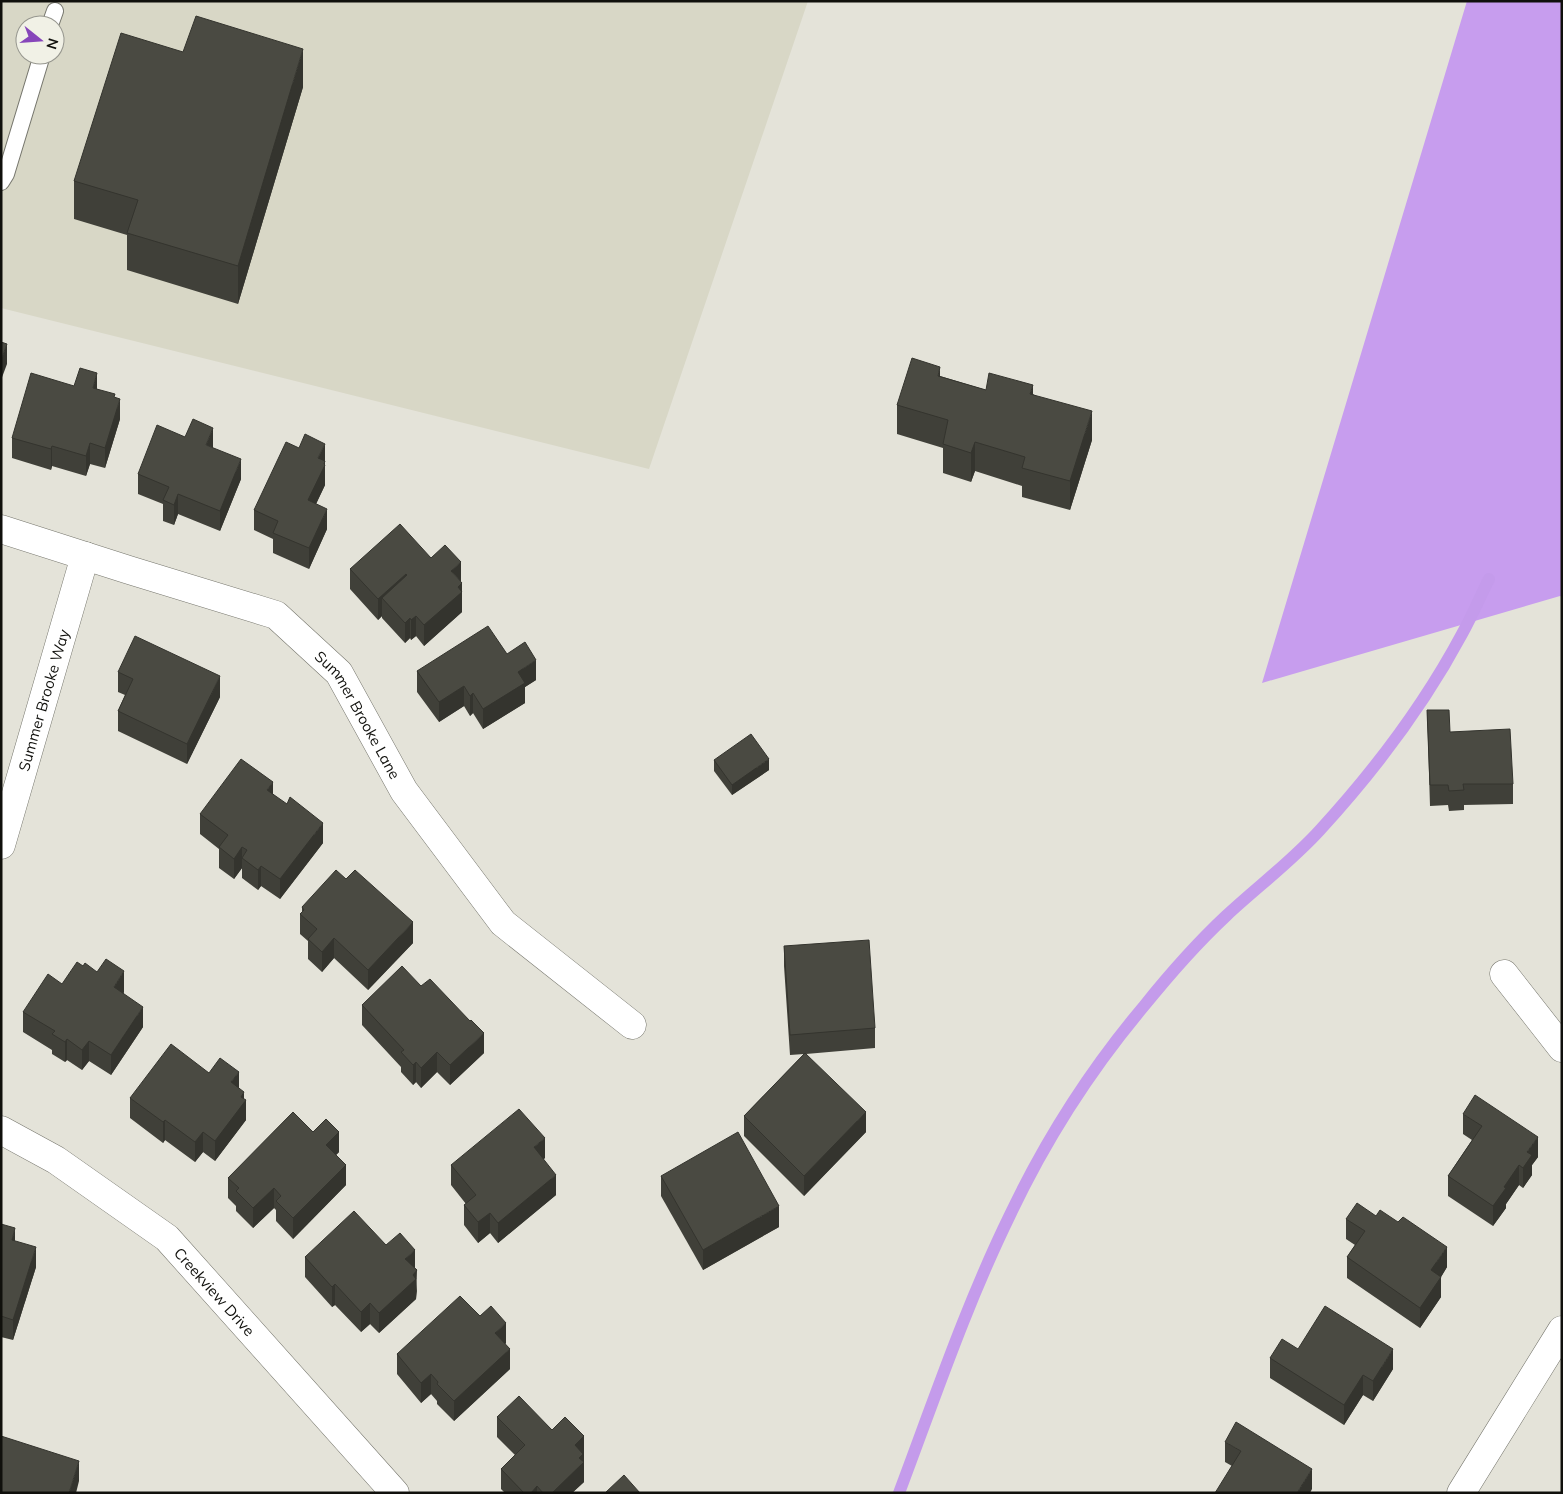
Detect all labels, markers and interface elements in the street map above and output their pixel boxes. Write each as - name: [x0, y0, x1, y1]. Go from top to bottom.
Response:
- north arrow: [15, 15, 65, 65]
- text: N: [42, 36, 63, 51]
- street label: Summer Brooke Way: [14, 627, 73, 773]
- street label: Summer Brooke Lane: [311, 646, 405, 782]
- street label: Creekview Drive: [170, 1243, 259, 1340]

